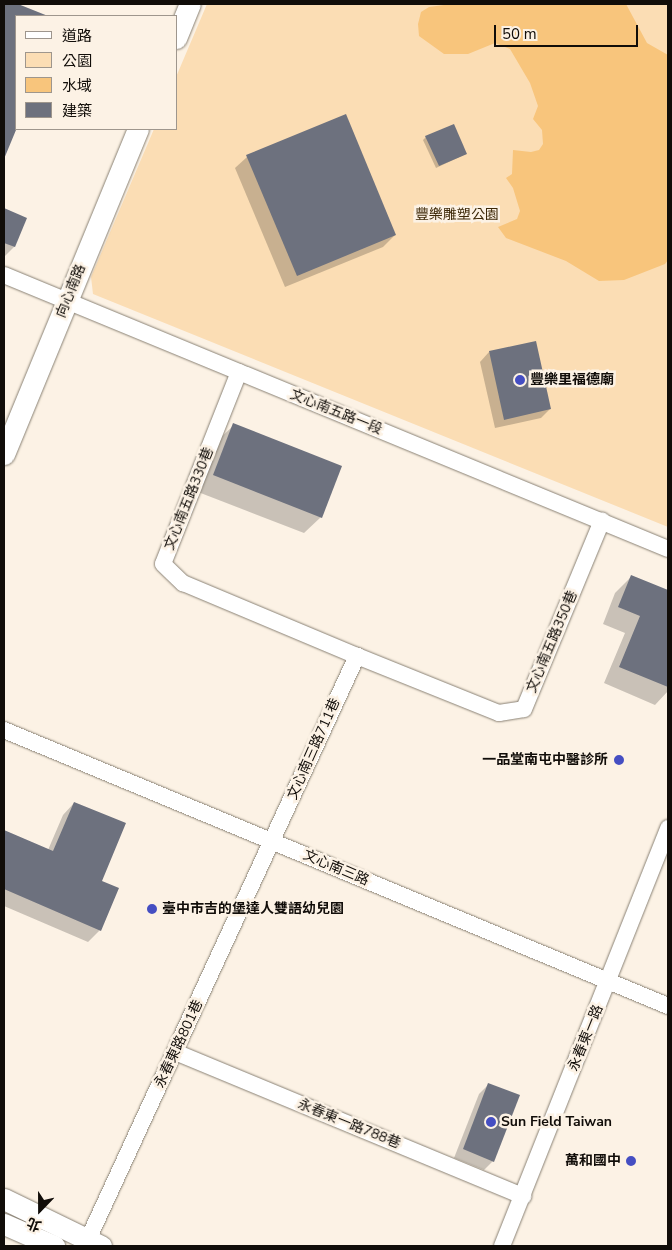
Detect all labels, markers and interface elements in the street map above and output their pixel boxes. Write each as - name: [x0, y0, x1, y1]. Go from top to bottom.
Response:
- legend: [15, 15, 178, 130]
- scale bar: [497, 15, 641, 47]
- text: 50 m: [502, 24, 537, 44]
- text: 道路: [62, 26, 92, 46]
- text: 公園: [62, 51, 92, 71]
- text: 水域: [62, 76, 92, 96]
- text: 建築: [62, 101, 92, 121]
- park label: 豐樂雕塑公園: [415, 207, 499, 223]
- street label: 向心南路: [53, 262, 89, 320]
- place label: 豐樂里福德廟: [530, 372, 614, 388]
- marker: 豐樂里福德廟: [514, 374, 526, 386]
- street label: 文心南五路一段: [287, 386, 385, 438]
- street label: 文心南五路330巷: [161, 445, 217, 553]
- street label: 文心南五路350巷: [523, 588, 581, 696]
- street label: 文心南三路711巷: [284, 696, 344, 802]
- place label: 一品堂南屯中醫診所: [482, 752, 608, 768]
- marker: 一品堂南屯中醫診所: [612, 753, 626, 767]
- street label: 文心南三路: [301, 847, 371, 889]
- place label: 臺中市吉的堡達人雙語幼兒園: [162, 901, 344, 917]
- marker: 臺中市吉的堡達人雙語幼兒園: [146, 903, 158, 915]
- street label: 永春東路801巷: [151, 997, 207, 1091]
- street label: 永春東一路: [565, 1002, 607, 1074]
- street label: 永春東一路788巷: [295, 1096, 403, 1152]
- place label: Sun Field Taiwan: [501, 1114, 612, 1130]
- marker: Sun Field Taiwan: [485, 1116, 497, 1128]
- place label: 萬和國中: [565, 1153, 621, 1169]
- marker: 萬和國中: [625, 1155, 637, 1167]
- north arrow: [15, 1185, 65, 1235]
- text: 北: [24, 1213, 44, 1236]

